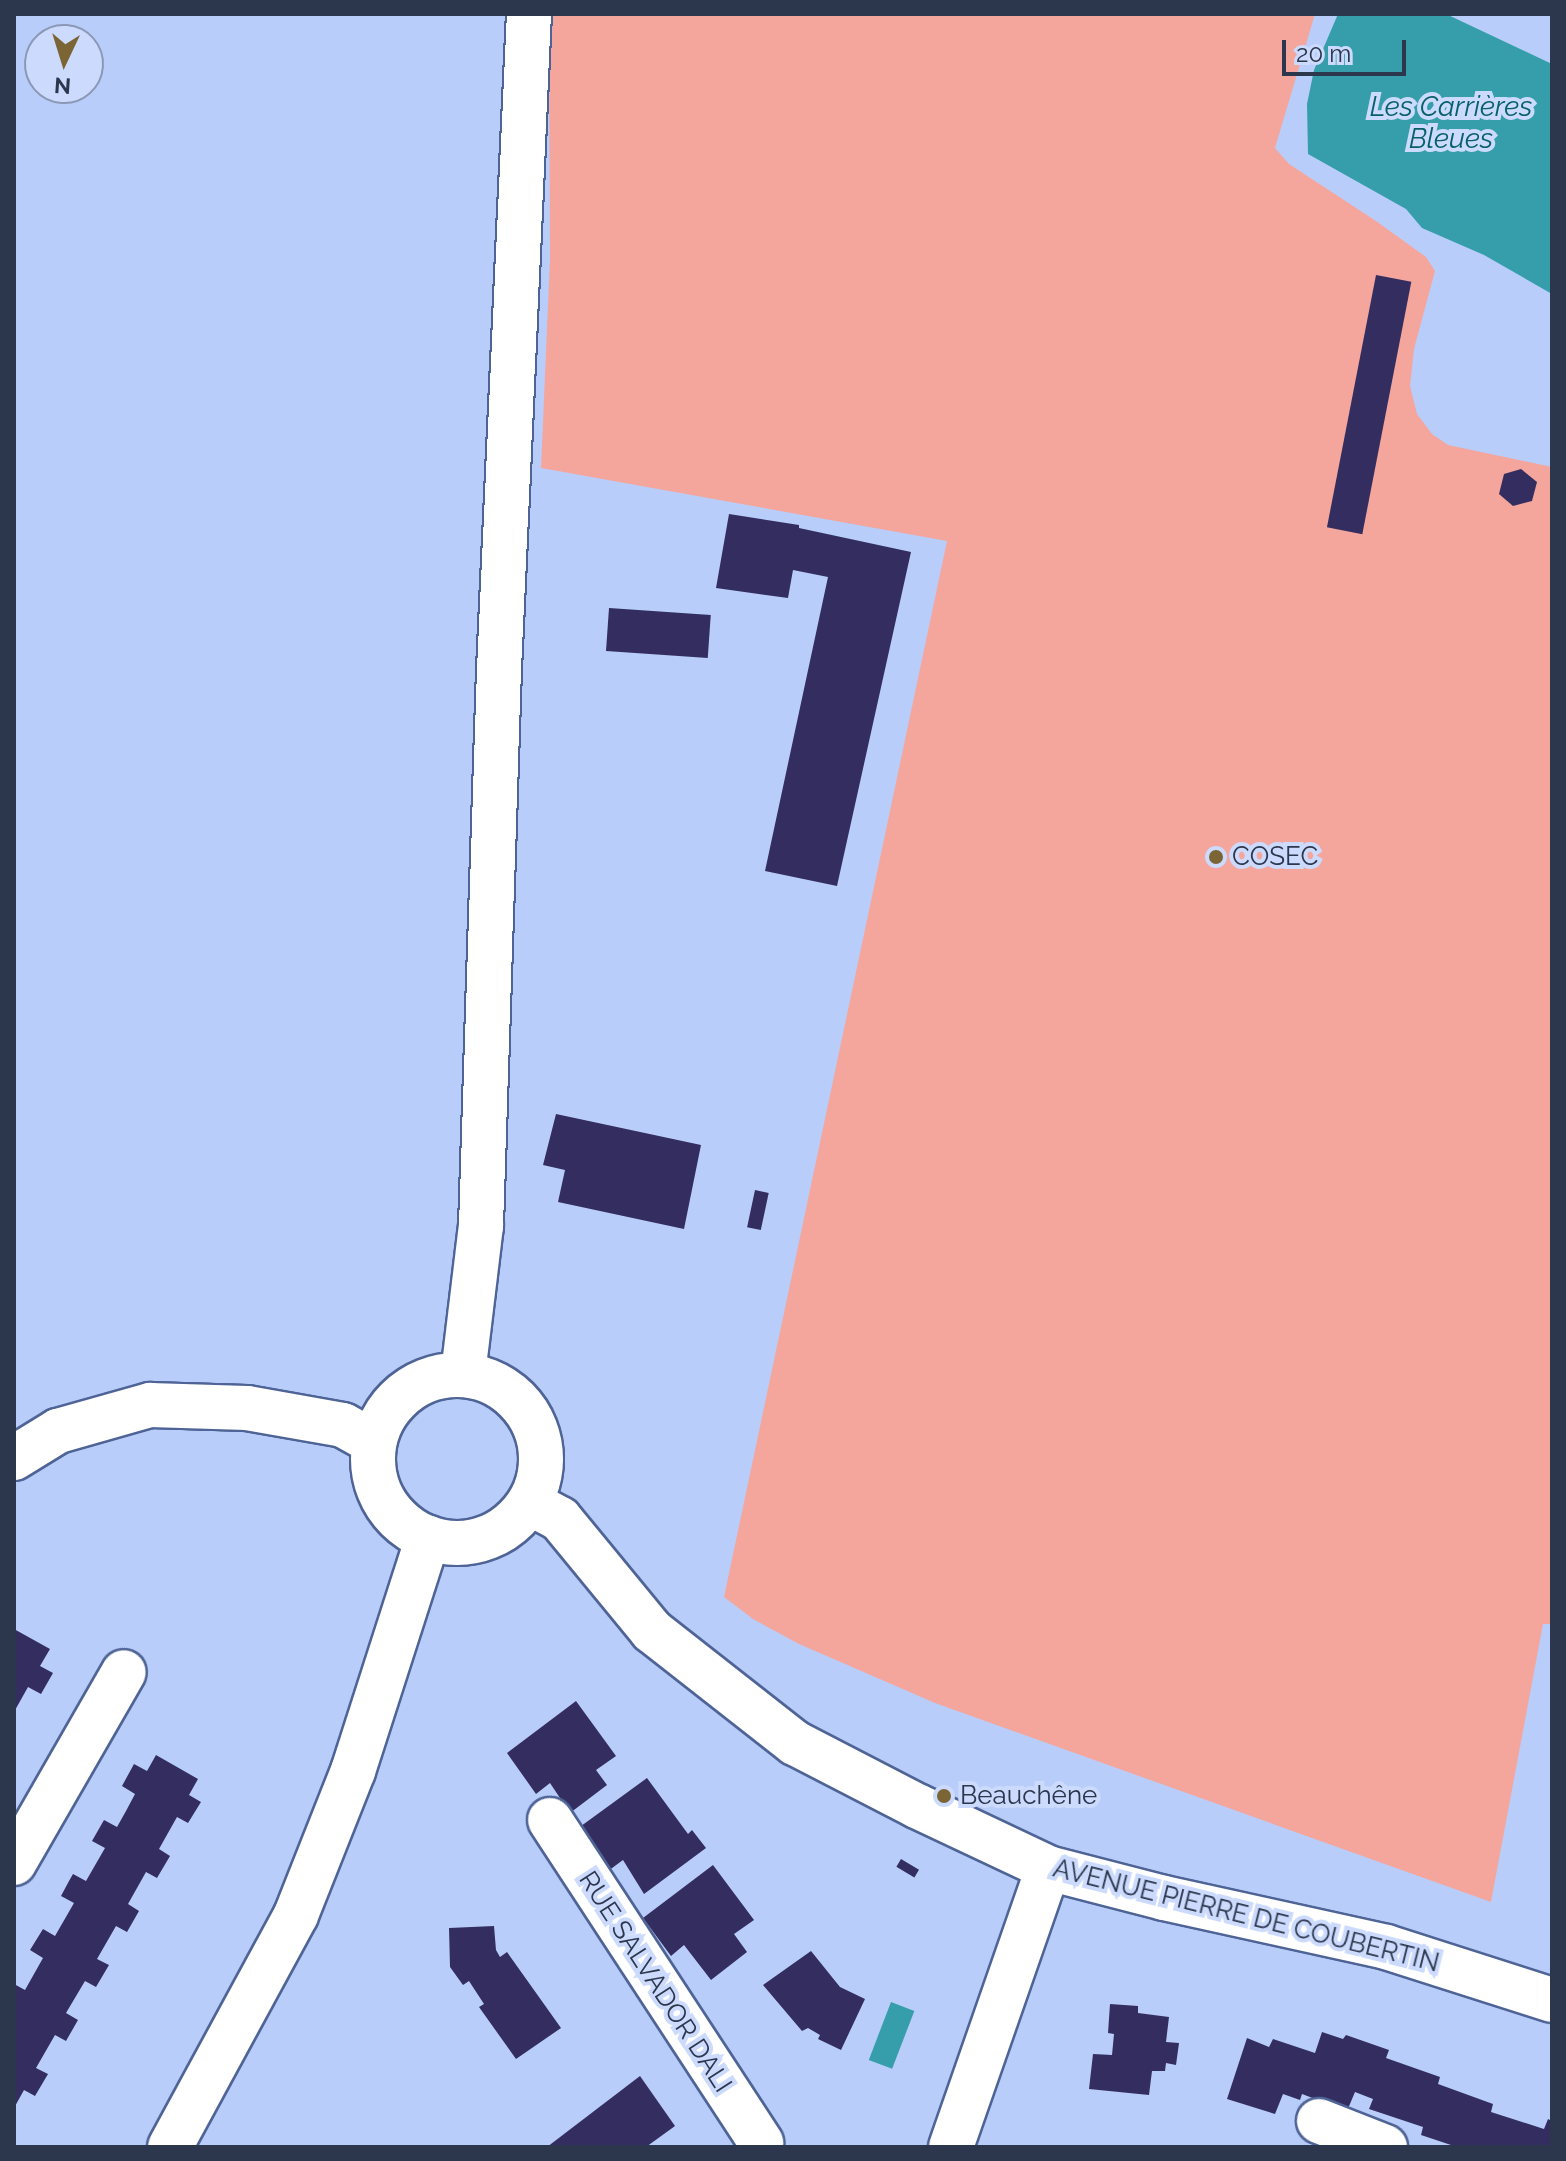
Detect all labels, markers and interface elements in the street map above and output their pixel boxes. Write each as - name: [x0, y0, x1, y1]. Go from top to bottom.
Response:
- north arrow: [24, 24, 104, 104]
- scale bar: [1286, 24, 1410, 74]
- text: 20 m: [1296, 39, 1351, 68]
- text: N: [53, 72, 72, 100]
- water label: Les Carrières Bleues: [1370, 90, 1532, 156]
- place label: COSEC: [1232, 841, 1318, 873]
- marker: COSEC: [1207, 848, 1225, 866]
- place label: Beauchêne: [960, 1780, 1097, 1812]
- marker: Beauchêne: [935, 1787, 953, 1805]
- street label: AVENUE PIERRE DE COUBERTIN: [1050, 1853, 1442, 1979]
- street label: RUE SALVADOR DALI: [572, 1866, 738, 2098]

